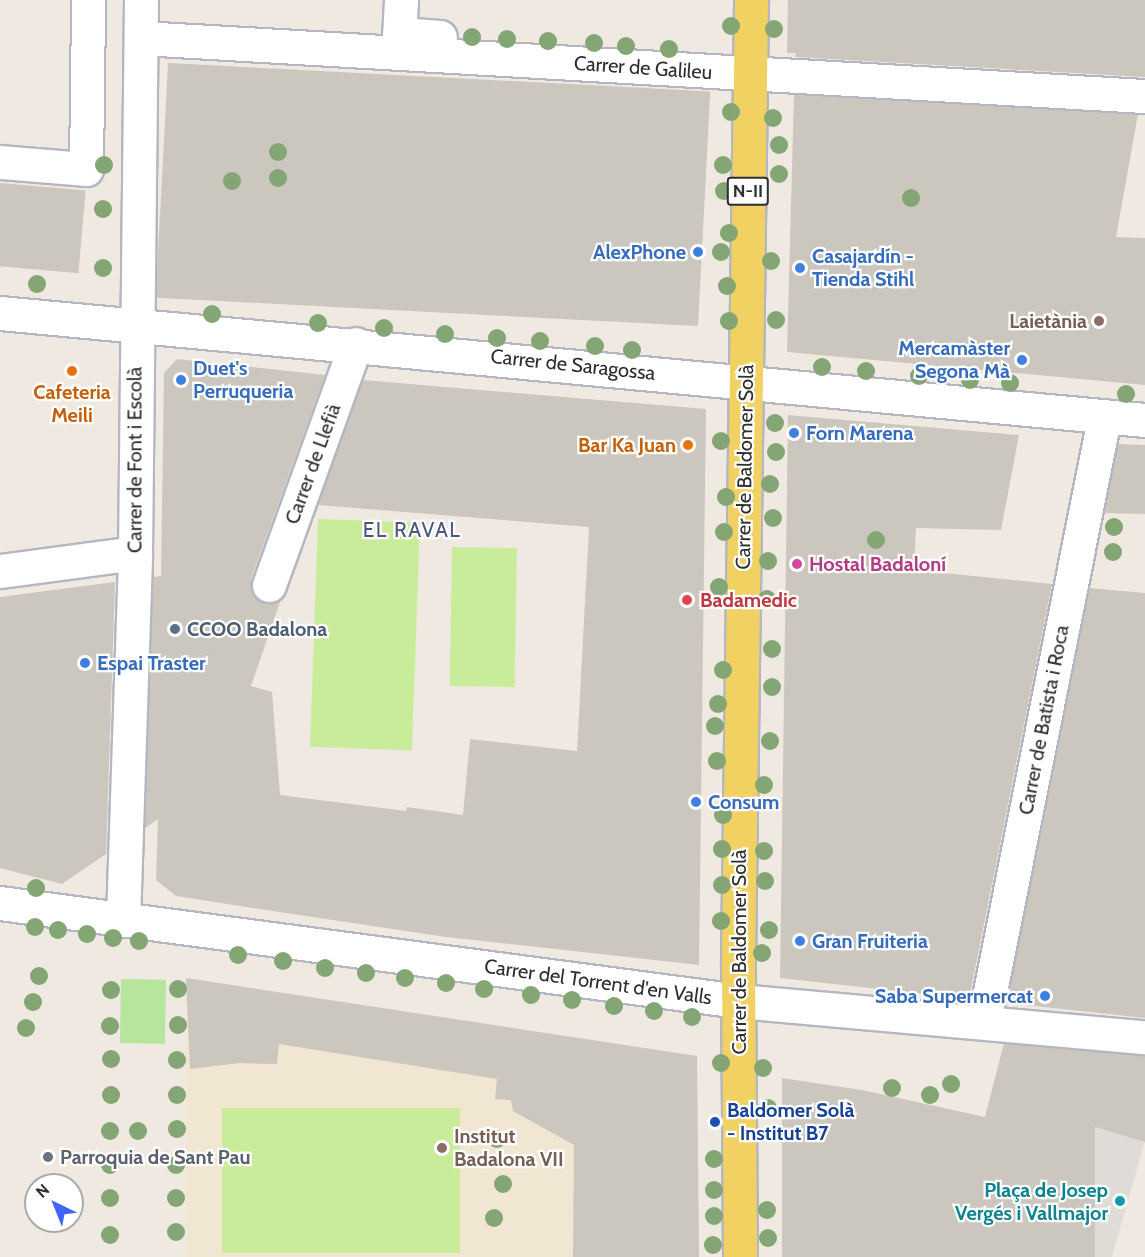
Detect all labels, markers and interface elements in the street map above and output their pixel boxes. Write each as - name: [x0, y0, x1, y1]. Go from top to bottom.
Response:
- street label: Carrer de Galileu: [573, 51, 713, 85]
- road number: N-II: [726, 176, 771, 206]
- place label: AlexPhone: [593, 240, 686, 264]
- place label: Casajardín - Tienda Stihl: [812, 244, 914, 291]
- marker: AlexPhone: [691, 245, 705, 259]
- marker: Casajardín - Tienda Stihl: [793, 261, 807, 275]
- place label: Laietània: [1009, 309, 1087, 333]
- marker: Laietània: [1092, 314, 1106, 328]
- place label: Mercamàster Segona Mà: [898, 336, 1010, 383]
- street label: Carrer de Saragossa: [490, 344, 656, 386]
- marker: Mercamàster Segona Mà: [1015, 353, 1029, 367]
- place label: Duet's Perruqueria: [193, 356, 293, 403]
- marker: Cafeteria Meili: [65, 364, 79, 378]
- street label: Carrer de Baldomer Solà: [731, 364, 759, 570]
- street label: Carrer de Font i Escolà: [123, 367, 147, 553]
- marker: Duet's Perruqueria: [174, 373, 188, 387]
- place label: Cafeteria Meili: [33, 380, 111, 427]
- street label: Carrer de Llefià: [280, 400, 346, 528]
- place label: Forn Marena: [806, 421, 914, 445]
- marker: Forn Marena: [787, 426, 801, 440]
- place label: Bar Ka Juan: [578, 433, 676, 457]
- marker: Bar Ka Juan: [681, 438, 695, 452]
- district label: EL RAVAL: [363, 517, 461, 543]
- place label: Hostal Badaloní: [809, 552, 946, 576]
- marker: Hostal Badaloní: [790, 557, 804, 571]
- place label: Badamedic: [700, 588, 797, 612]
- marker: Badamedic: [678, 591, 696, 609]
- place label: CCOO Badalona: [187, 617, 327, 641]
- marker: CCOO Badalona: [168, 622, 182, 636]
- street label: Carrer de Batista i Roca: [1014, 623, 1074, 817]
- place label: Espai Traster: [97, 651, 206, 675]
- marker: Espai Traster: [78, 656, 92, 670]
- place label: Consum: [708, 790, 779, 814]
- marker: Consum: [689, 795, 703, 809]
- street label: Carrer de Baldomer Solà: [727, 849, 751, 1055]
- place label: Gran Fruiteria: [812, 929, 928, 953]
- marker: Gran Fruiteria: [793, 934, 807, 948]
- street label: Carrer del Torrent d'en Valls: [483, 954, 713, 1010]
- place label: Saba Supermercat: [875, 984, 1033, 1008]
- marker: Saba Supermercat: [1038, 989, 1052, 1003]
- place label: Baldomer Solà - Institut B7: [727, 1098, 854, 1145]
- marker: Baldomer Solà - Institut B7: [708, 1115, 722, 1129]
- place label: Institut Badalona VII: [454, 1124, 564, 1171]
- marker: Institut Badalona VII: [435, 1141, 449, 1155]
- place label: Parroquia de Sant Pau: [60, 1145, 250, 1169]
- marker: Parroquia de Sant Pau: [41, 1150, 55, 1164]
- north arrow: [24, 1173, 84, 1233]
- place label: Plaça de Josep Vergés i Vallmajor: [955, 1178, 1108, 1225]
- text: N: [32, 1180, 53, 1202]
- marker: Plaça de Josep Vergés i Vallmajor: [1113, 1194, 1127, 1208]

